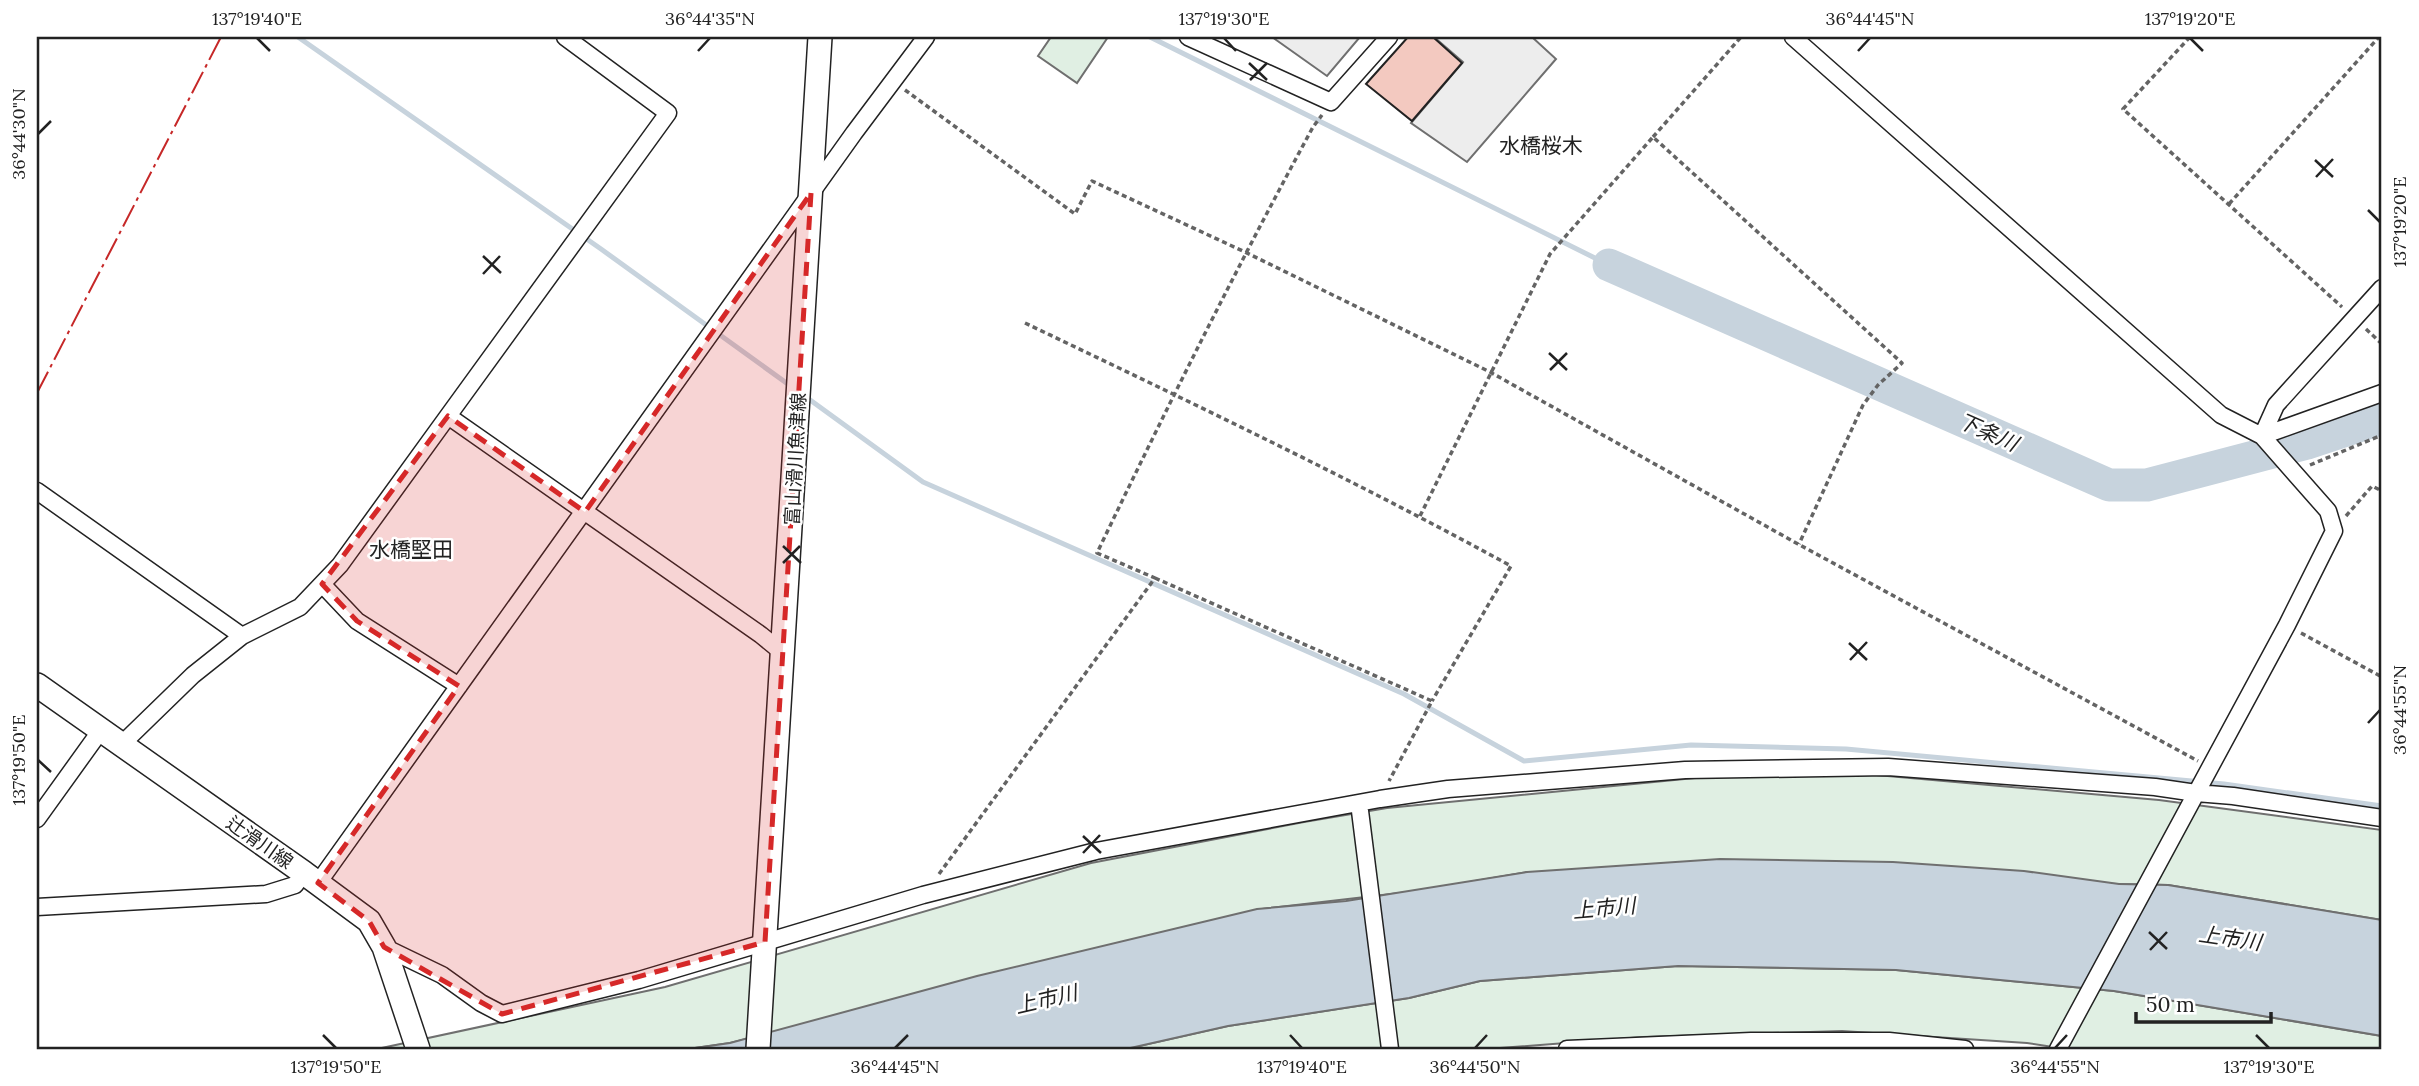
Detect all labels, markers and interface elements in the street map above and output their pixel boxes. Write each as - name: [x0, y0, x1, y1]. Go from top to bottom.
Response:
- text: 137°19'40"E: [212, 7, 302, 30]
- text: 36°44'35"N: [665, 7, 755, 30]
- text: 137°19'30"E: [1178, 7, 1270, 30]
- text: 36°44'45"N: [1826, 7, 1914, 30]
- text: 137°19'20"E: [2145, 7, 2235, 30]
- text: 36°44'30"N: [7, 88, 30, 180]
- district label: 水橋桜木: [1499, 132, 1583, 159]
- text: 137°19'20"E: [2388, 177, 2411, 267]
- street label: 富山滑川魚津線: [780, 392, 810, 526]
- water label: 下条川: [1954, 407, 2024, 458]
- district label: 水橋堅田: [369, 536, 453, 563]
- text: 36°44'55"N: [2388, 665, 2411, 755]
- text: 137°19'50"E: [7, 715, 30, 805]
- street label: 辻滑川線: [222, 810, 298, 874]
- water label: 上市川: [1571, 892, 1639, 924]
- water label: 上市川: [2197, 920, 2265, 956]
- water label: 上市川: [1012, 978, 1082, 1019]
- scale bar: [2136, 981, 2270, 1025]
- text: 50 m: [2146, 991, 2195, 1018]
- text: 137°19'50"E: [291, 1055, 381, 1078]
- text: 36°44'45"N: [851, 1055, 939, 1078]
- text: 137°19'40"E: [1257, 1055, 1347, 1078]
- text: 36°44'50"N: [1429, 1055, 1521, 1078]
- text: 36°44'55"N: [2010, 1055, 2100, 1078]
- text: 137°19'30"E: [2223, 1055, 2315, 1078]

